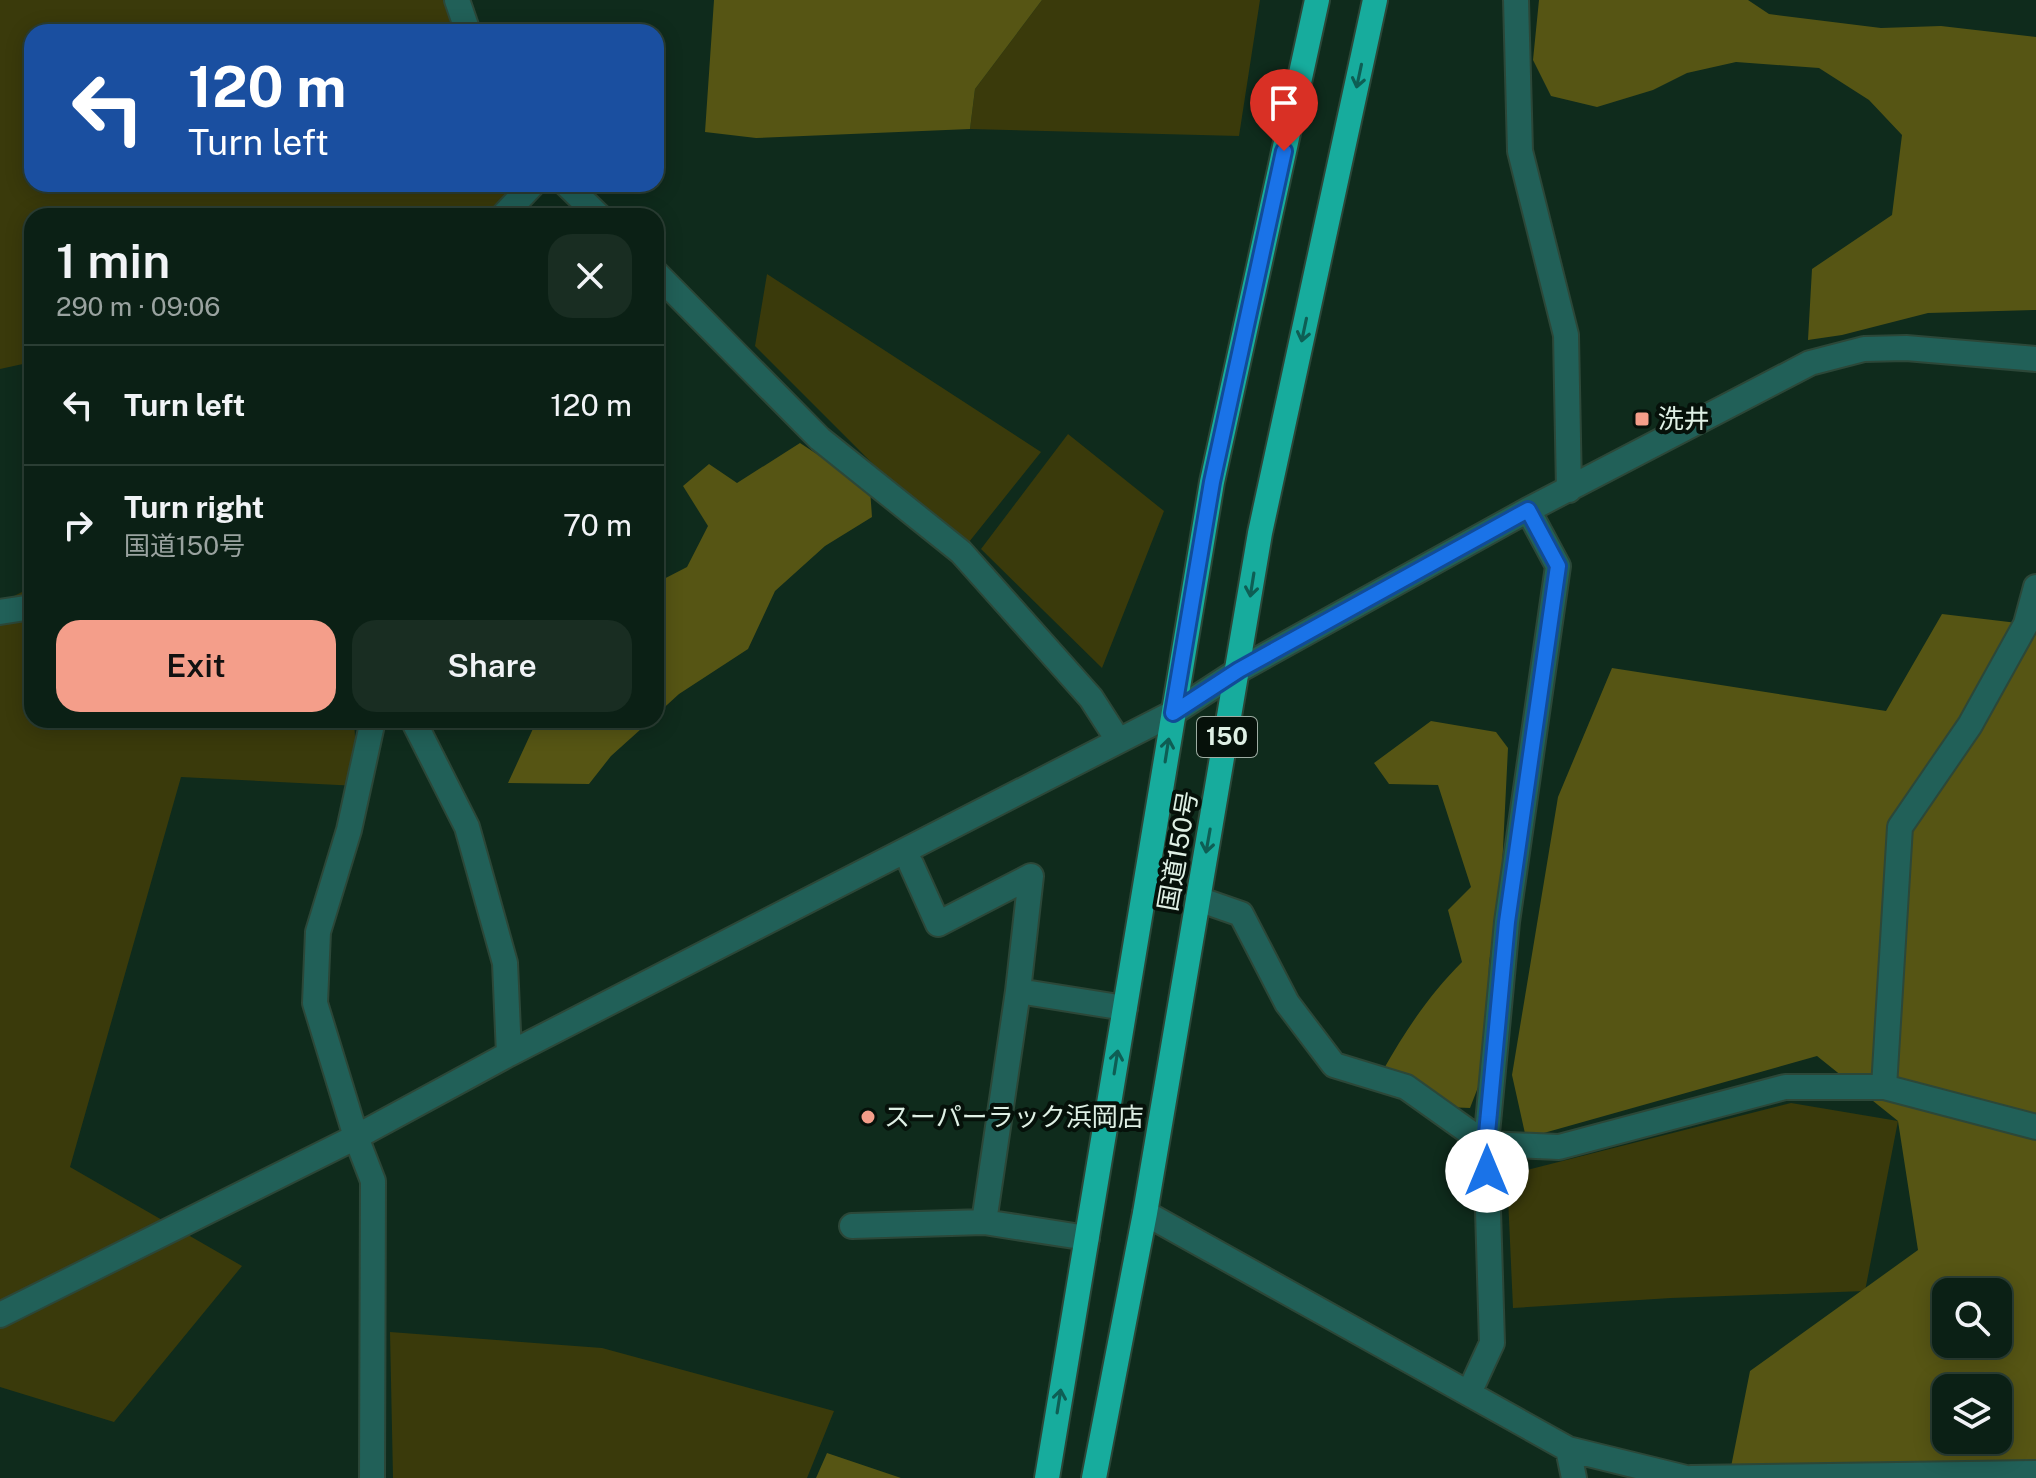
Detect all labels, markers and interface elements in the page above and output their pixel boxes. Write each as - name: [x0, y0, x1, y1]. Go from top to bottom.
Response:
- text: 120 m: [188, 54, 346, 120]
- icon: left: [56, 56, 160, 160]
- one-way arrow: [1351, 63, 1366, 89]
- pin: [1250, 69, 1318, 151]
- icon: arrive: [1262, 81, 1306, 125]
- text: Turn left: [188, 121, 329, 163]
- text: 1 min: [56, 232, 170, 289]
- button: close: [548, 234, 632, 318]
- text: 290 m · 09:06: [56, 291, 220, 322]
- one-way arrow: [1296, 317, 1311, 343]
- icon: left: [56, 383, 100, 427]
- text: Turn left: [124, 387, 245, 423]
- text: 120 m: [550, 387, 632, 423]
- place label: 洗井: [1658, 403, 1710, 434]
- marker: 洗井: [1633, 410, 1651, 428]
- text: Turn right: [124, 489, 264, 525]
- icon: right: [56, 503, 100, 547]
- text: 70 m: [563, 507, 632, 543]
- text: 国道150号: [124, 530, 245, 561]
- one-way arrow: [1244, 572, 1259, 597]
- button: Exit: [56, 620, 336, 712]
- button: Share: [352, 620, 632, 712]
- road number: 150: [1197, 717, 1257, 757]
- one-way arrow: [1160, 738, 1175, 763]
- street label: 国道150号: [1152, 789, 1203, 913]
- one-way arrow: [1200, 828, 1215, 854]
- one-way arrow: [1109, 1050, 1124, 1075]
- place label: スーパーラック浜岡店: [884, 1101, 1144, 1132]
- marker: スーパーラック浜岡店: [859, 1108, 877, 1126]
- position arrow: [1445, 1129, 1529, 1213]
- map controls: [1932, 1278, 2012, 1454]
- button: search: [1932, 1278, 2012, 1358]
- button: layers: [1932, 1374, 2012, 1454]
- one-way arrow: [1053, 1389, 1068, 1414]

